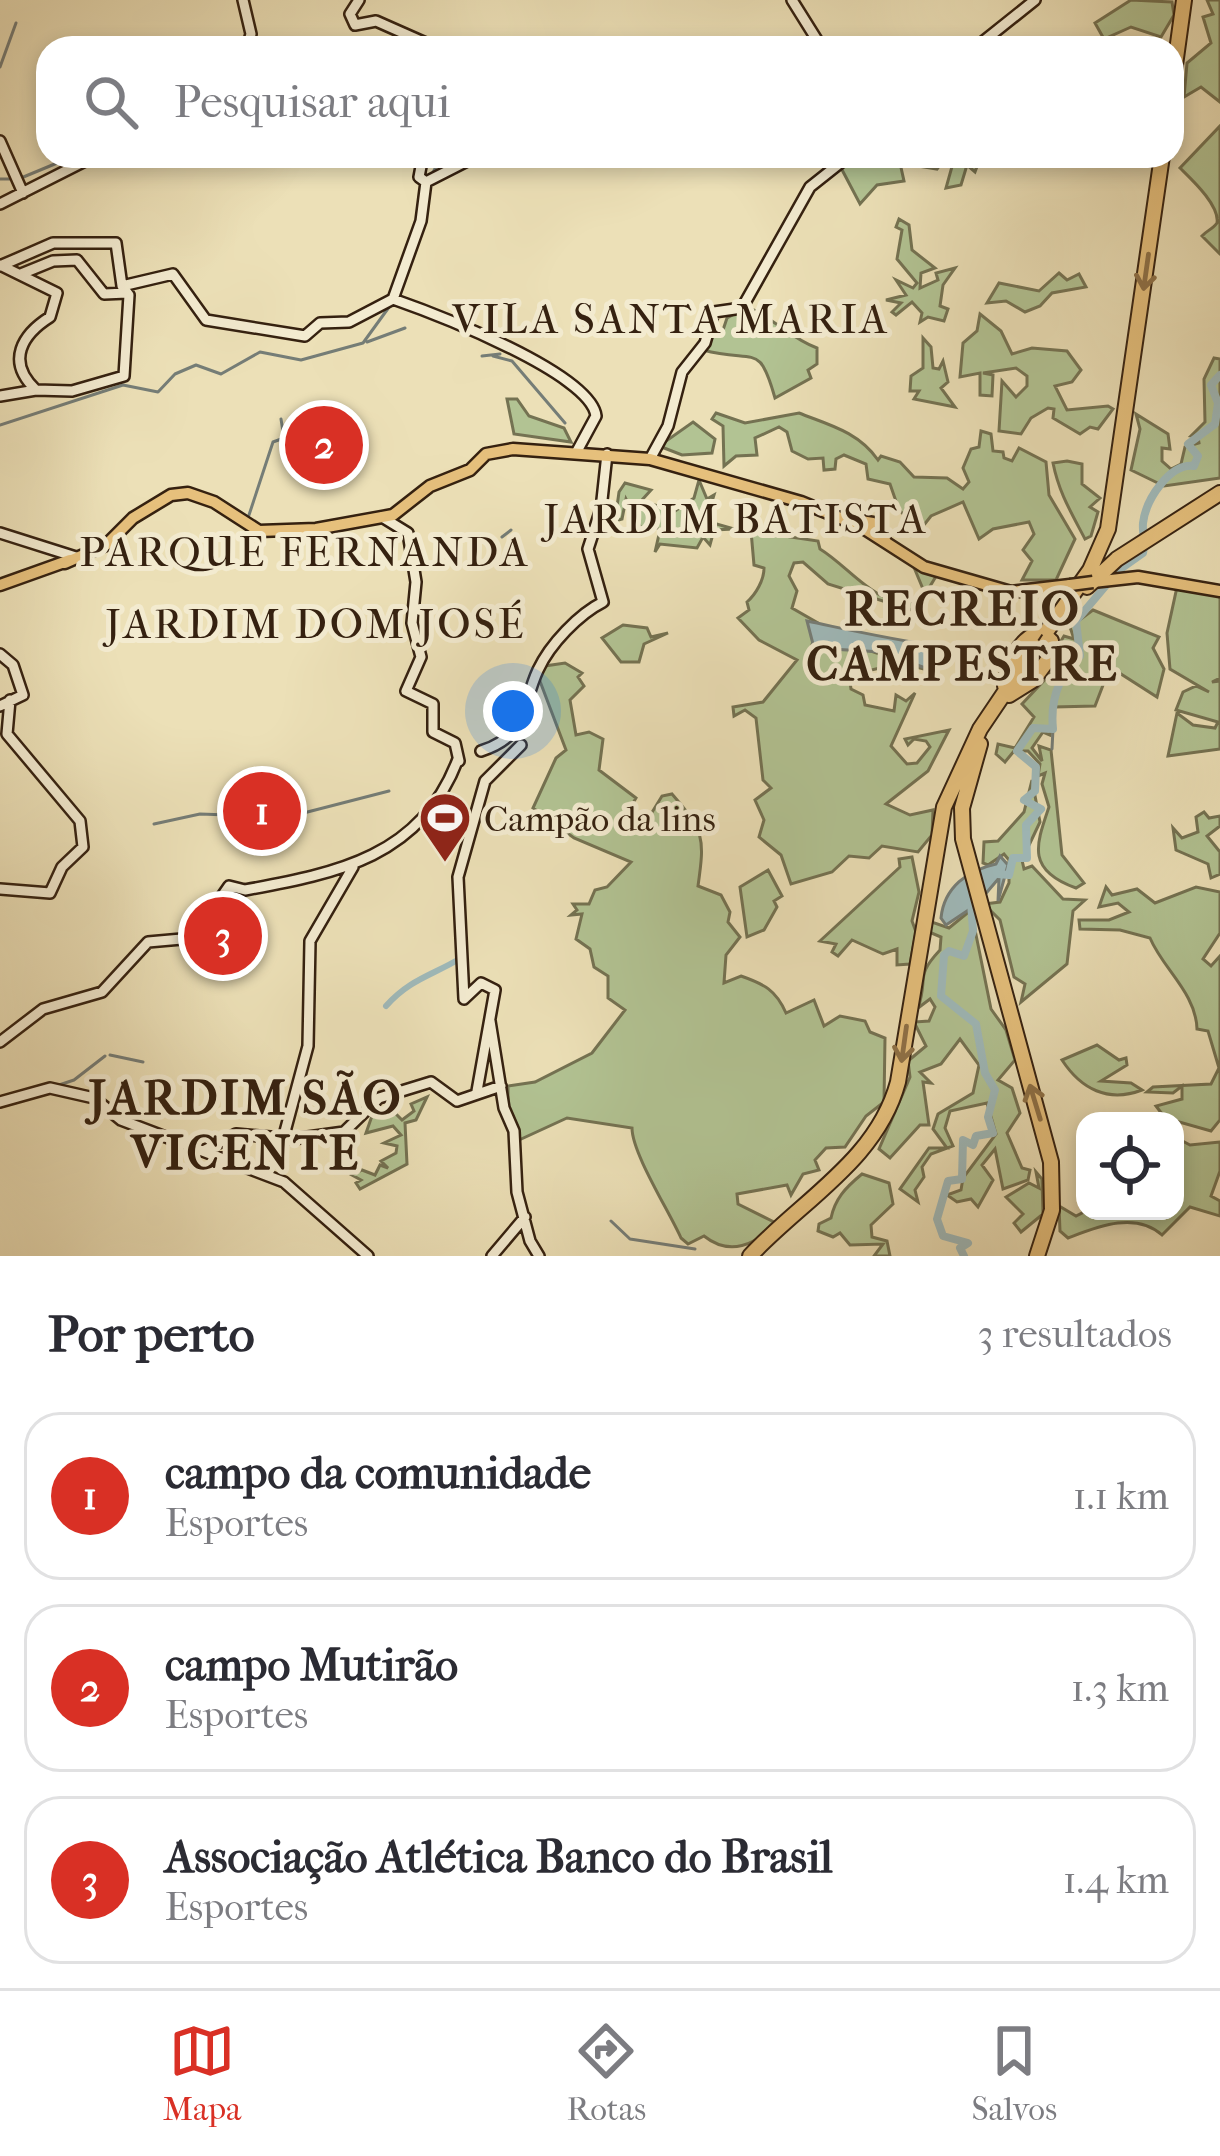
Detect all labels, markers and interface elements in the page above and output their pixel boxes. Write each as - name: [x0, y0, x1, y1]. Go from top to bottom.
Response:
- search box: [36, 36, 1184, 168]
- icon: search: [78, 69, 144, 135]
- text: Pesquisar aqui: [174, 76, 450, 129]
- one-way arrow: [1134, 252, 1157, 291]
- district label: VILA SANTA MARIA: [451, 295, 890, 344]
- pin: 2: [285, 400, 363, 490]
- district label: JARDIM BATISTA: [541, 495, 928, 544]
- district label: PARQUE FERNANDA: [79, 528, 531, 577]
- district label: RECREIO CAMPESTRE: [806, 581, 1120, 692]
- district label: JARDIM DOM JOSÉ: [102, 599, 527, 649]
- your location: [483, 681, 543, 741]
- pin: 1: [223, 766, 301, 856]
- sports icon: Campão da lins: [417, 790, 473, 864]
- place label: Campão da lins: [484, 798, 716, 840]
- pin: 3: [184, 891, 262, 981]
- one-way arrow: [892, 1023, 915, 1062]
- district label: JARDIM SÃO VICENTE: [84, 1070, 404, 1181]
- one-way arrow: [1023, 1084, 1045, 1122]
- map controls: [1076, 1112, 1184, 1220]
- button: locate: [1076, 1112, 1184, 1220]
- text: Por perto: [48, 1304, 255, 1364]
- text: 3 resultados: [978, 1311, 1172, 1357]
- text: campo da comunidade: [165, 1447, 591, 1500]
- text: 1: [83, 1473, 97, 1519]
- text: 1.1 km: [1073, 1473, 1169, 1519]
- text: Esportes: [165, 1500, 308, 1546]
- text: campo Mutirão: [165, 1639, 458, 1692]
- text: 2: [80, 1665, 100, 1711]
- text: 1.3 km: [1071, 1665, 1169, 1711]
- text: Esportes: [165, 1692, 308, 1738]
- text: Associação Atlética Banco do Brasil: [165, 1831, 833, 1884]
- text: 3: [82, 1857, 98, 1903]
- text: 1.4 km: [1063, 1857, 1169, 1903]
- text: Esportes: [165, 1884, 308, 1930]
- tab: Mapa: [163, 2018, 241, 2129]
- tab: Rotas: [567, 2018, 646, 2129]
- tab: Salvos: [972, 2018, 1057, 2129]

